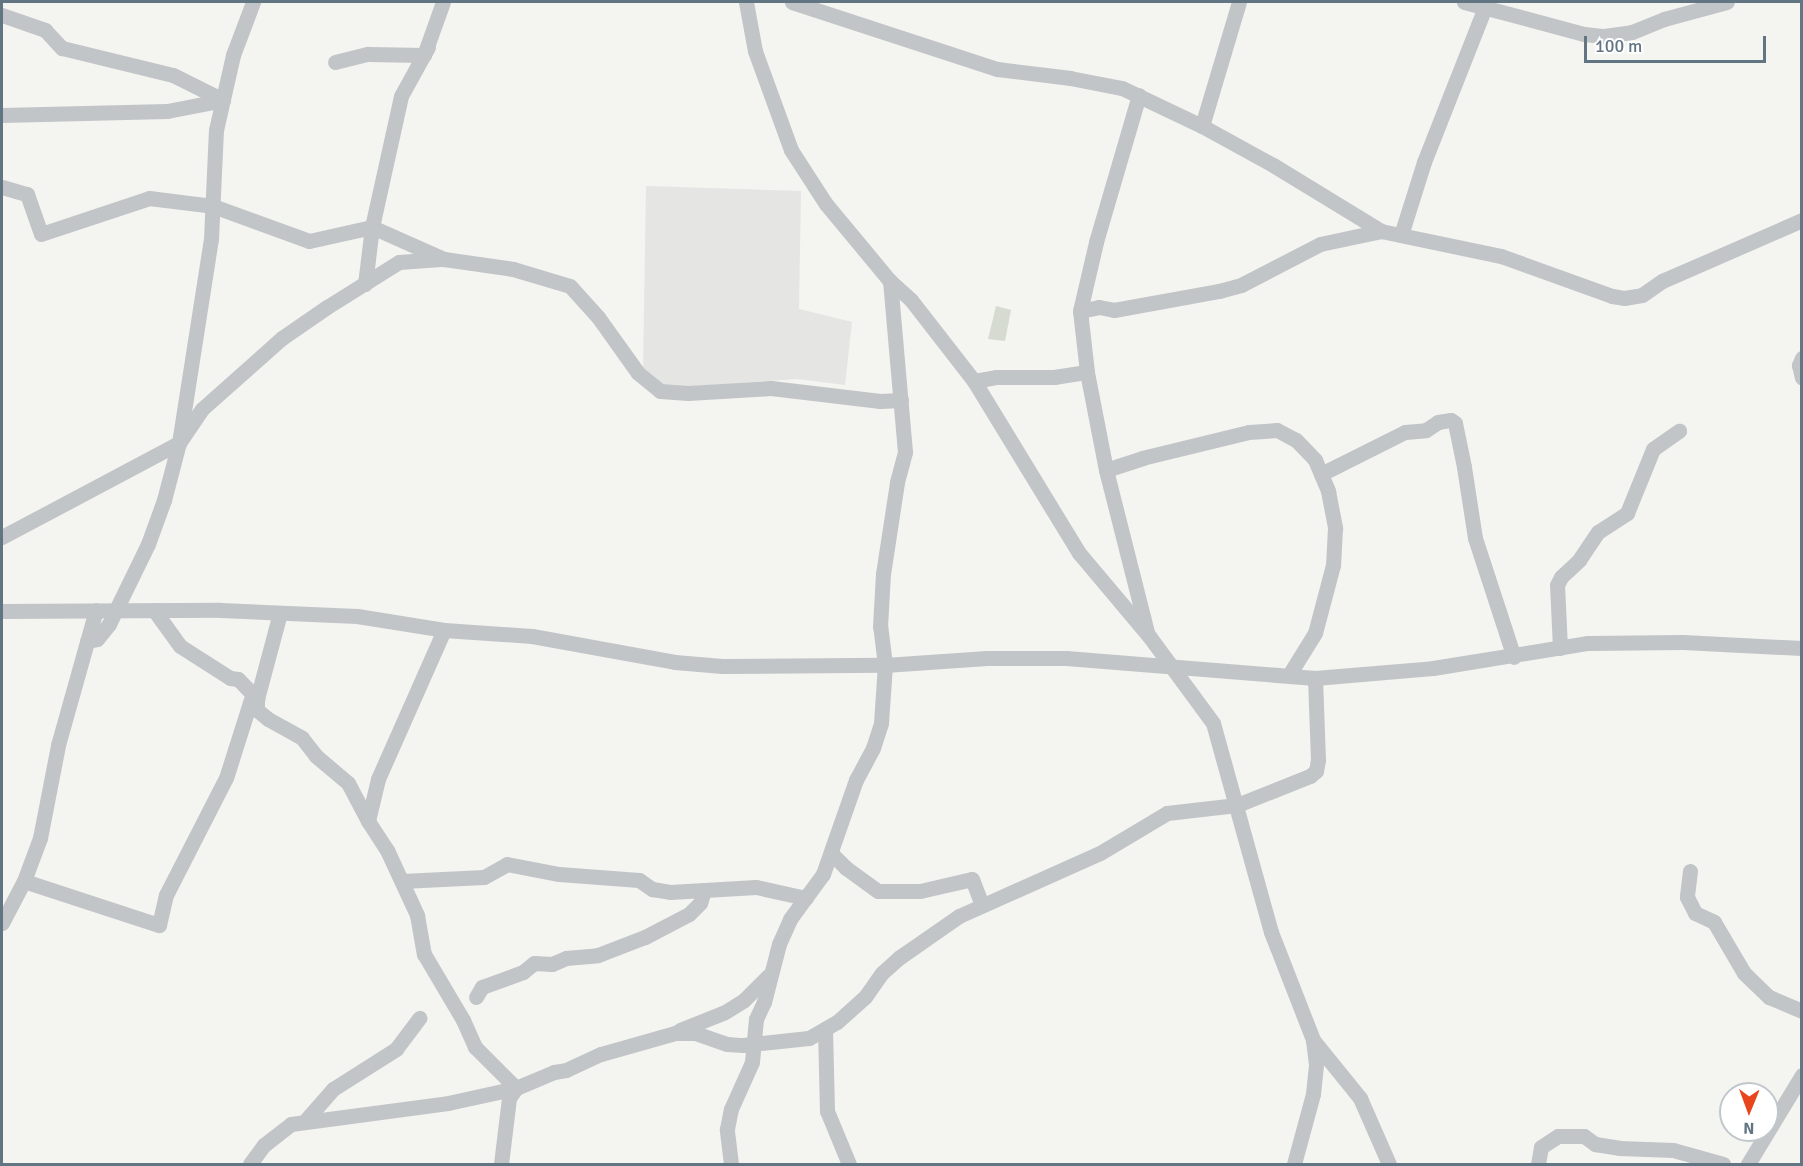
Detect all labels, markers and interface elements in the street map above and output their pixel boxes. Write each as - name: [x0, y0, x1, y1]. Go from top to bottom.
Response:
- scale bar: [1587, 24, 1768, 62]
- text: 100 m: [1595, 35, 1642, 57]
- north arrow: [1719, 1082, 1779, 1142]
- text: N: [1743, 1118, 1754, 1138]

